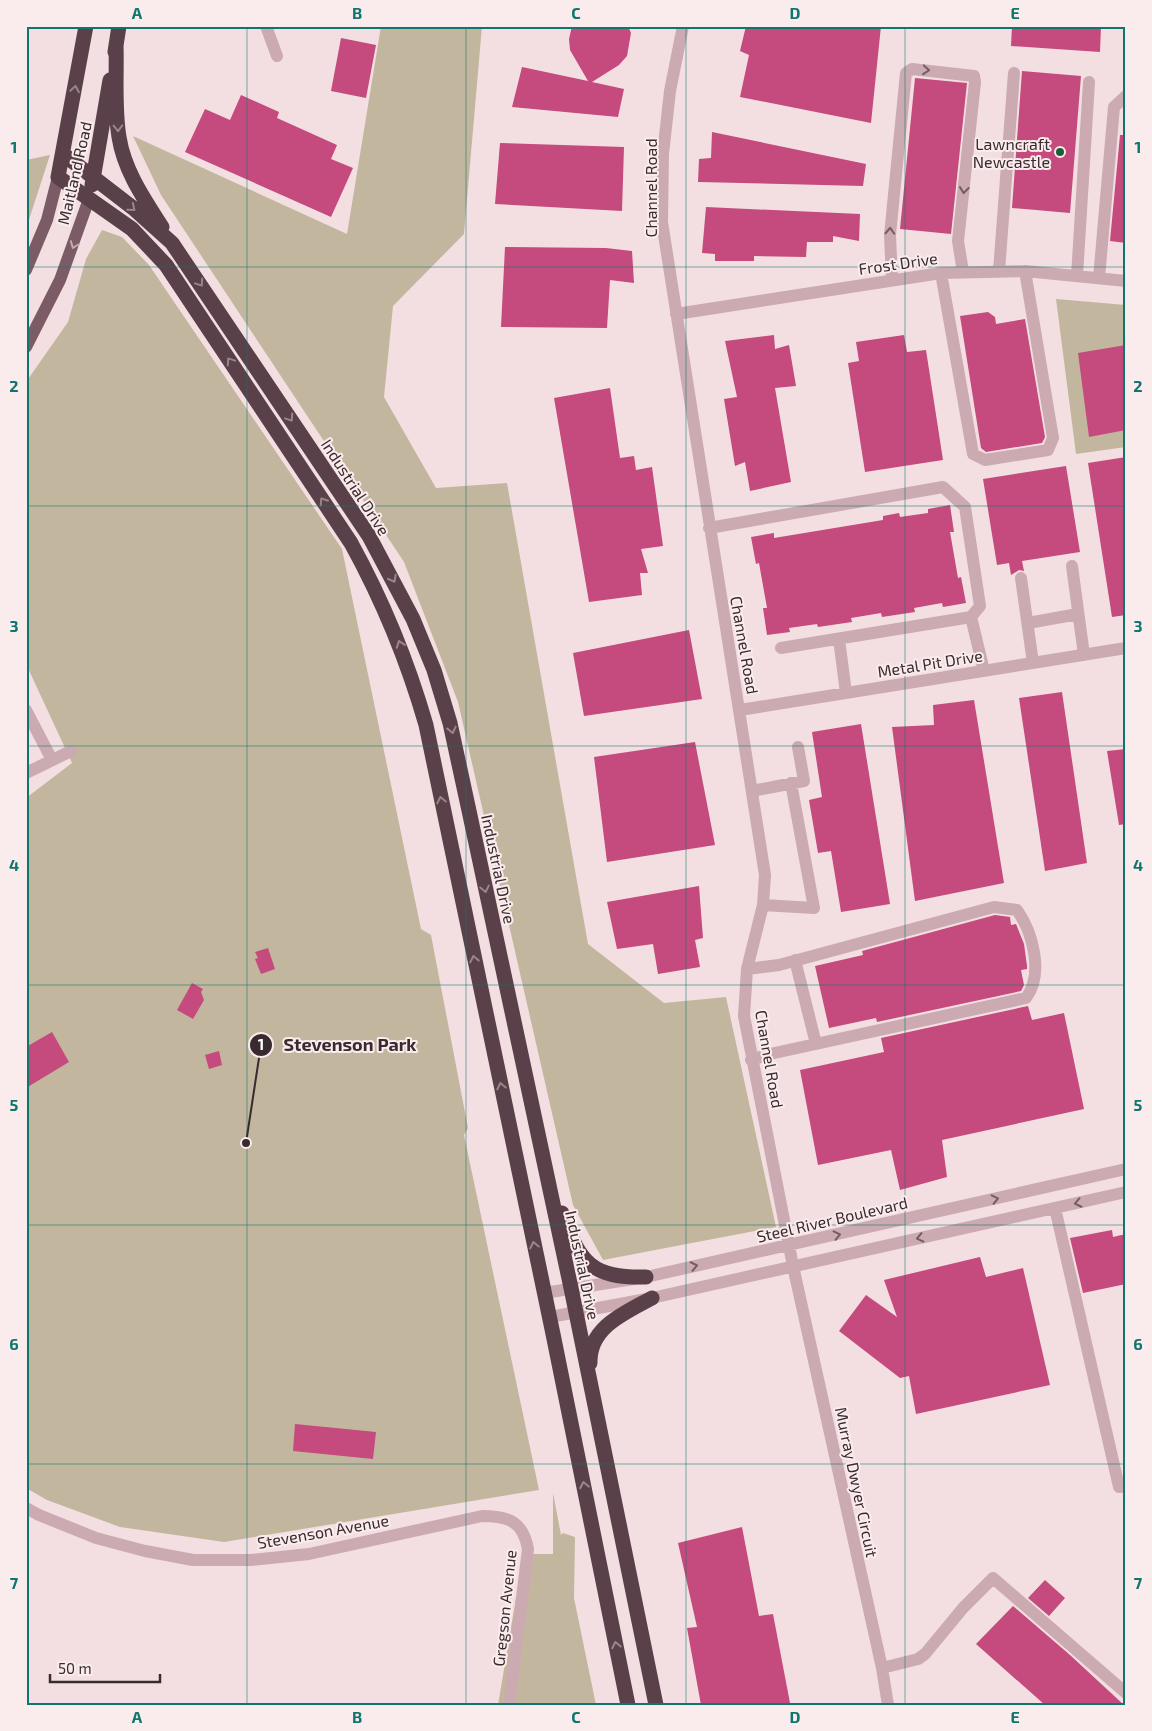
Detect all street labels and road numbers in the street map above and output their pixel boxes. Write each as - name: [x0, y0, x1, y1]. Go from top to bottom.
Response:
- street label: Maitland Road: [53, 120, 95, 226]
- street label: Channel Road: [641, 138, 660, 238]
- street label: Frost Drive: [857, 248, 939, 278]
- street label: Industrial Drive: [318, 435, 394, 539]
- street label: Channel Road: [727, 595, 763, 695]
- street label: Metal Pit Drive: [876, 645, 984, 681]
- street label: Industrial Drive: [478, 813, 520, 925]
- street label: Channel Road: [752, 1009, 788, 1109]
- street label: Steel River Boulevard: [755, 1192, 909, 1246]
- street label: Industrial Drive: [562, 1209, 604, 1321]
- street label: Murray Dwyer Circuit: [832, 1405, 882, 1559]
- street label: Stevenson Avenue: [256, 1510, 390, 1552]
- street label: Gregson Avenue: [488, 1549, 520, 1667]

